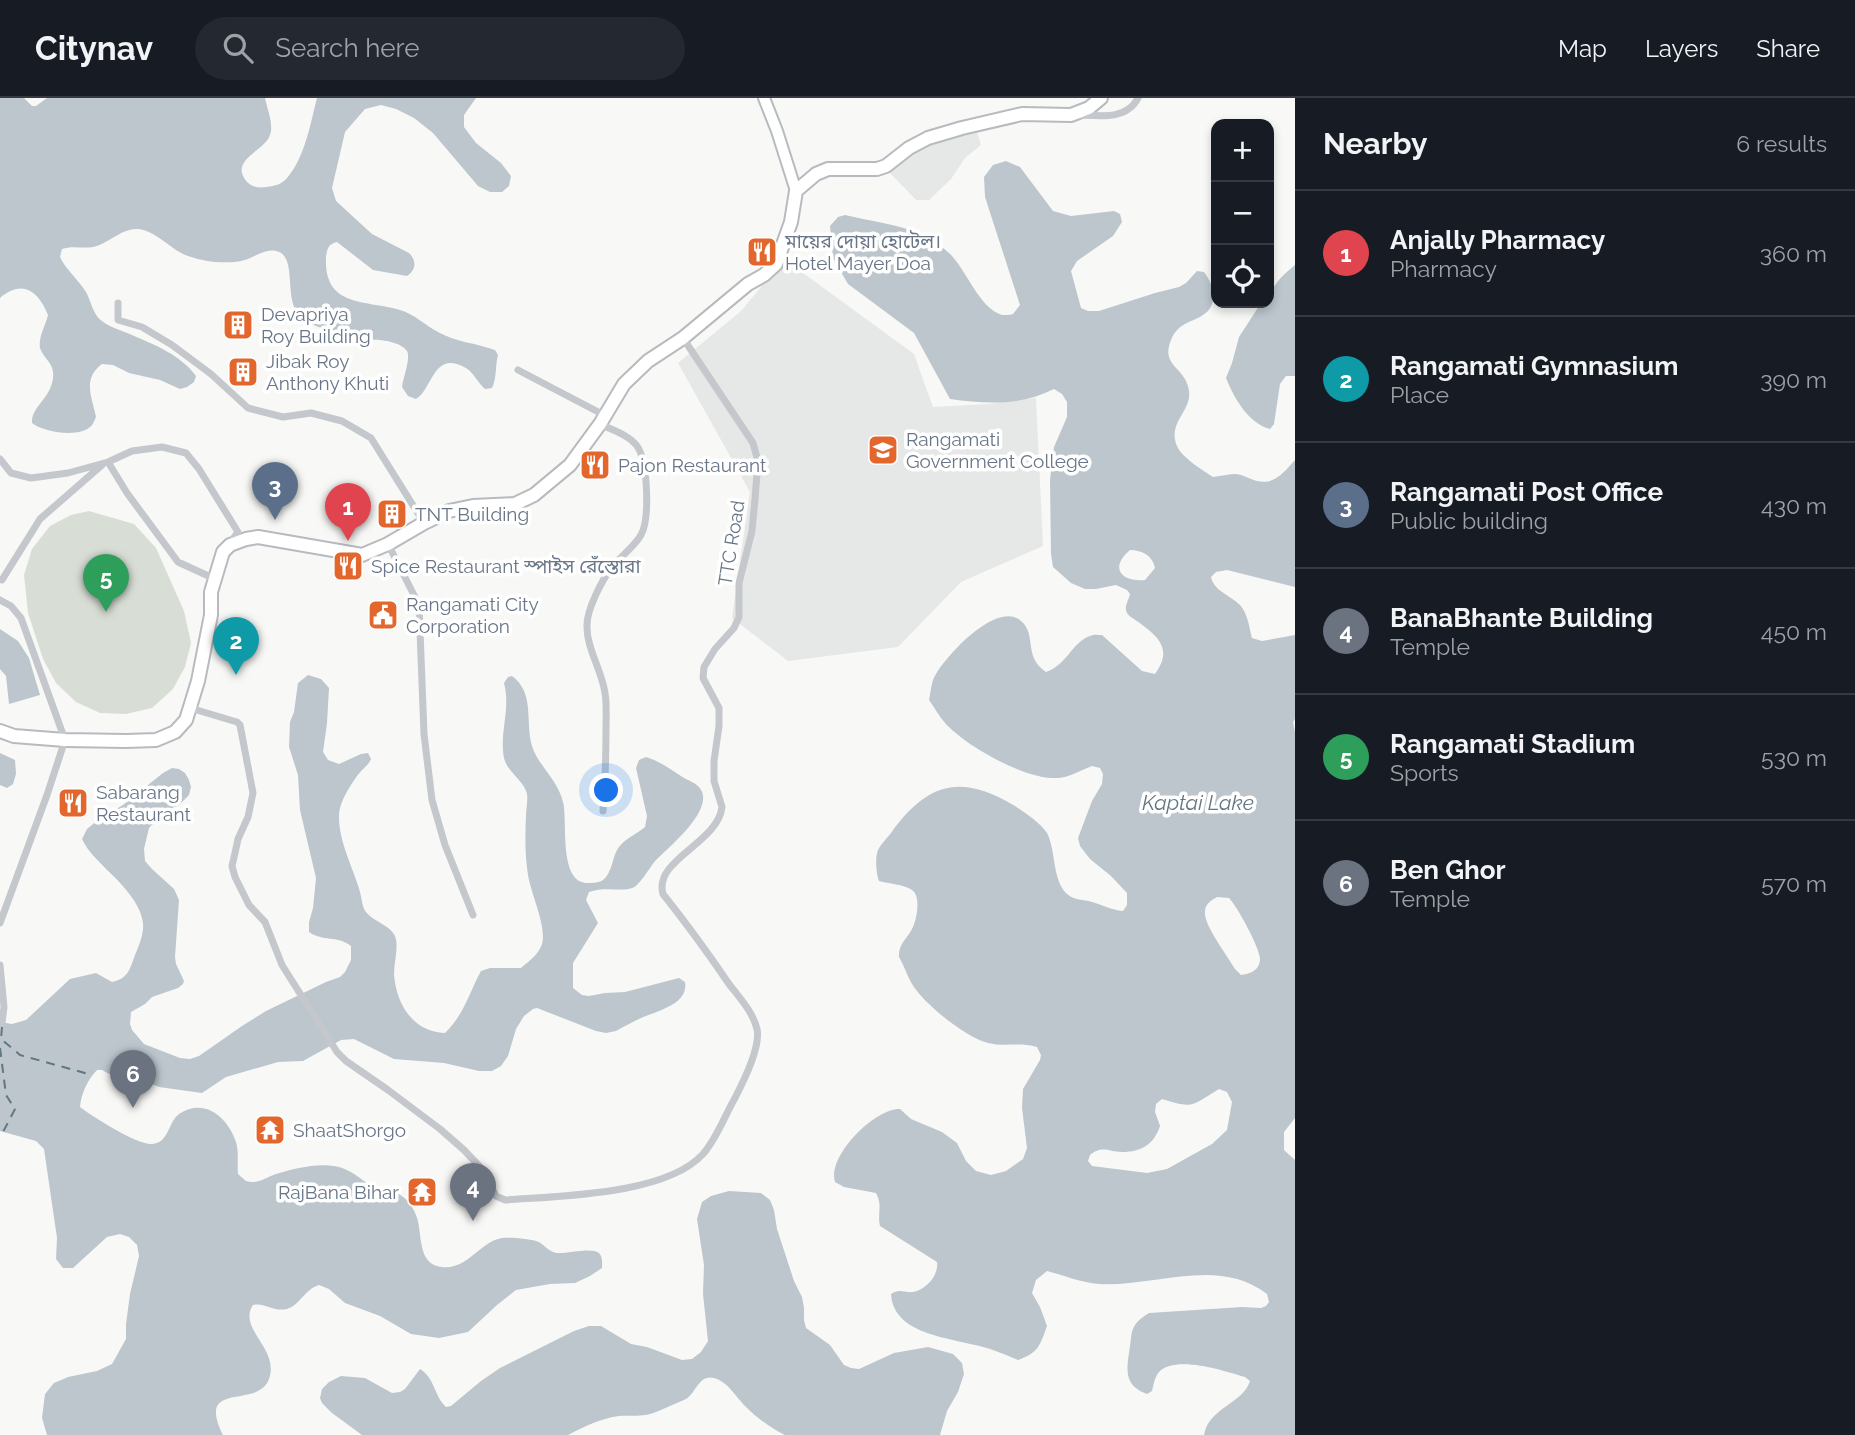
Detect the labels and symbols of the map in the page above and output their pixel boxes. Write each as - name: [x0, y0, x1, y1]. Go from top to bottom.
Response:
- place label: মায়ের দোয়া হোটেল। Hotel Mayer Doa: [784, 230, 941, 274]
- restaurant icon: মায়ের দোয়া হোটেল। Hotel Mayer Doa: [745, 235, 779, 269]
- place label: Devapriya Roy Building: [261, 303, 371, 347]
- building icon: Devapriya Roy Building: [221, 308, 255, 342]
- place label: Jibak Roy Anthony Khuti: [266, 350, 389, 394]
- building icon: Jibak Roy Anthony Khuti: [226, 355, 260, 389]
- place label: Rangamati Government College: [906, 428, 1089, 472]
- school or university icon: Rangamati Government College: [866, 433, 900, 467]
- restaurant icon: Pajon Restaurant: [578, 448, 612, 482]
- place label: Pajon Restaurant: [618, 454, 767, 476]
- pin: 3: [252, 462, 298, 520]
- pin: 1: [325, 483, 371, 541]
- building icon: TNT Building: [375, 497, 409, 531]
- street label: TTC Road: [713, 499, 749, 587]
- place label: TNT Building: [415, 503, 529, 525]
- restaurant icon: Spice Restaurant স্পাইস রেঁস্তোরা: [331, 549, 365, 583]
- pin: 5: [83, 554, 129, 612]
- place label: Spice Restaurant স্পাইস রেঁস্তোরা: [371, 555, 641, 577]
- place label: Rangamati City Corporation: [406, 593, 539, 637]
- public building icon: Rangamati City Corporation: [366, 598, 400, 632]
- pin: 2: [213, 617, 259, 675]
- your location: [589, 773, 623, 807]
- place label: Sabarang Restaurant: [96, 781, 191, 825]
- restaurant icon: Sabarang Restaurant: [56, 786, 90, 820]
- water label: Kaptai Lake: [1142, 790, 1254, 815]
- pin: 6: [110, 1050, 156, 1108]
- temple icon: ShaatShorgo: [253, 1113, 287, 1147]
- place label: ShaatShorgo: [293, 1119, 406, 1141]
- pin: 4: [450, 1163, 496, 1221]
- temple icon: RajBana Bihar: [405, 1175, 439, 1209]
- place label: RajBana Bihar: [278, 1181, 399, 1203]

